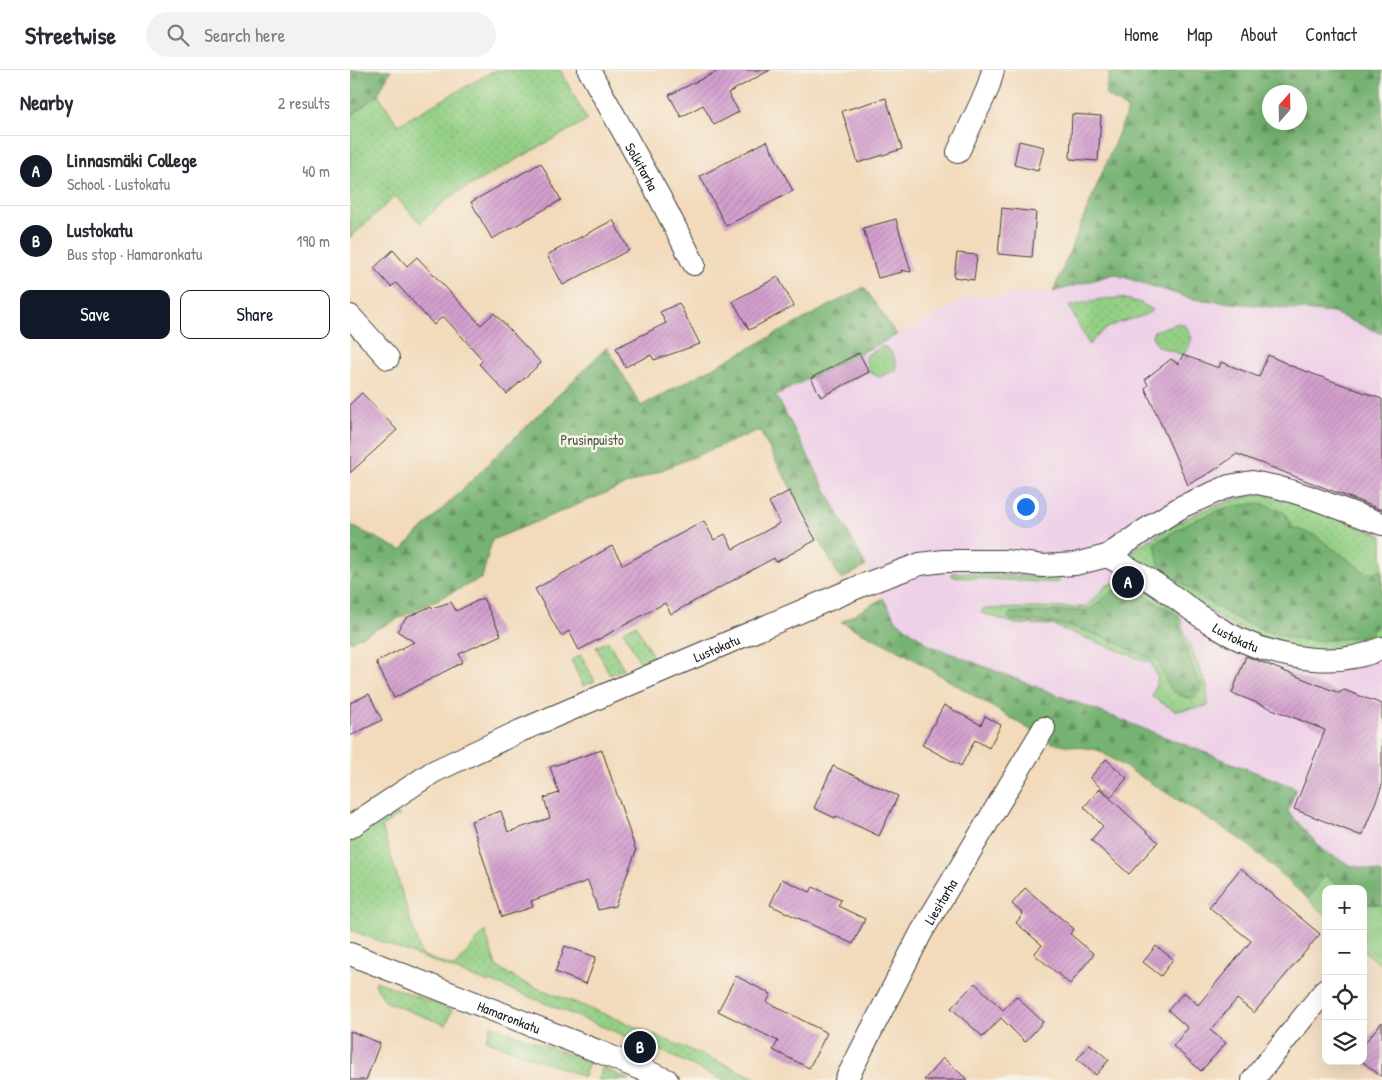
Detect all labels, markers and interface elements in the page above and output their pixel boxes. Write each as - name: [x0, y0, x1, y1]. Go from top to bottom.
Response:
- search box: [146, 12, 496, 57]
- text: Streetwise: [25, 19, 116, 51]
- icon: search: [164, 21, 192, 49]
- text: Search here: [204, 22, 285, 48]
- text: Home: [1124, 22, 1159, 47]
- text: Map: [1187, 22, 1212, 47]
- text: About: [1240, 22, 1277, 47]
- text: Contact: [1305, 22, 1357, 47]
- north arrow: [1262, 85, 1307, 130]
- text: Nearby: [20, 88, 73, 117]
- text: 2 results: [278, 92, 330, 114]
- street label: Solkitarha: [622, 139, 664, 194]
- text: Linnasmäki College: [67, 147, 197, 173]
- text: A: [32, 160, 40, 182]
- text: 40 m: [302, 160, 330, 182]
- text: School · Lustokatu: [67, 173, 170, 195]
- text: Lustokatu: [67, 217, 133, 243]
- text: B: [32, 230, 40, 252]
- text: 190 m: [297, 230, 330, 252]
- text: Bus stop · Hamaronkatu: [67, 243, 202, 265]
- button: Save: [20, 290, 170, 339]
- button: Share: [180, 290, 330, 339]
- park label: Prusinpuisto: [560, 430, 624, 450]
- your location: [1013, 494, 1039, 520]
- pin: A: [1112, 563, 1144, 601]
- street label: Lustokatu: [1210, 618, 1262, 656]
- street label: Lustokatu: [690, 629, 743, 666]
- street label: Liesitarha: [919, 875, 961, 927]
- map controls: [1322, 885, 1367, 1065]
- button: +: [1322, 885, 1367, 930]
- button: −: [1322, 930, 1367, 975]
- button: locate: [1322, 975, 1367, 1020]
- street label: Hamaronkatu: [475, 995, 544, 1037]
- button: layers: [1322, 1020, 1367, 1065]
- pin: B: [624, 1028, 656, 1066]

